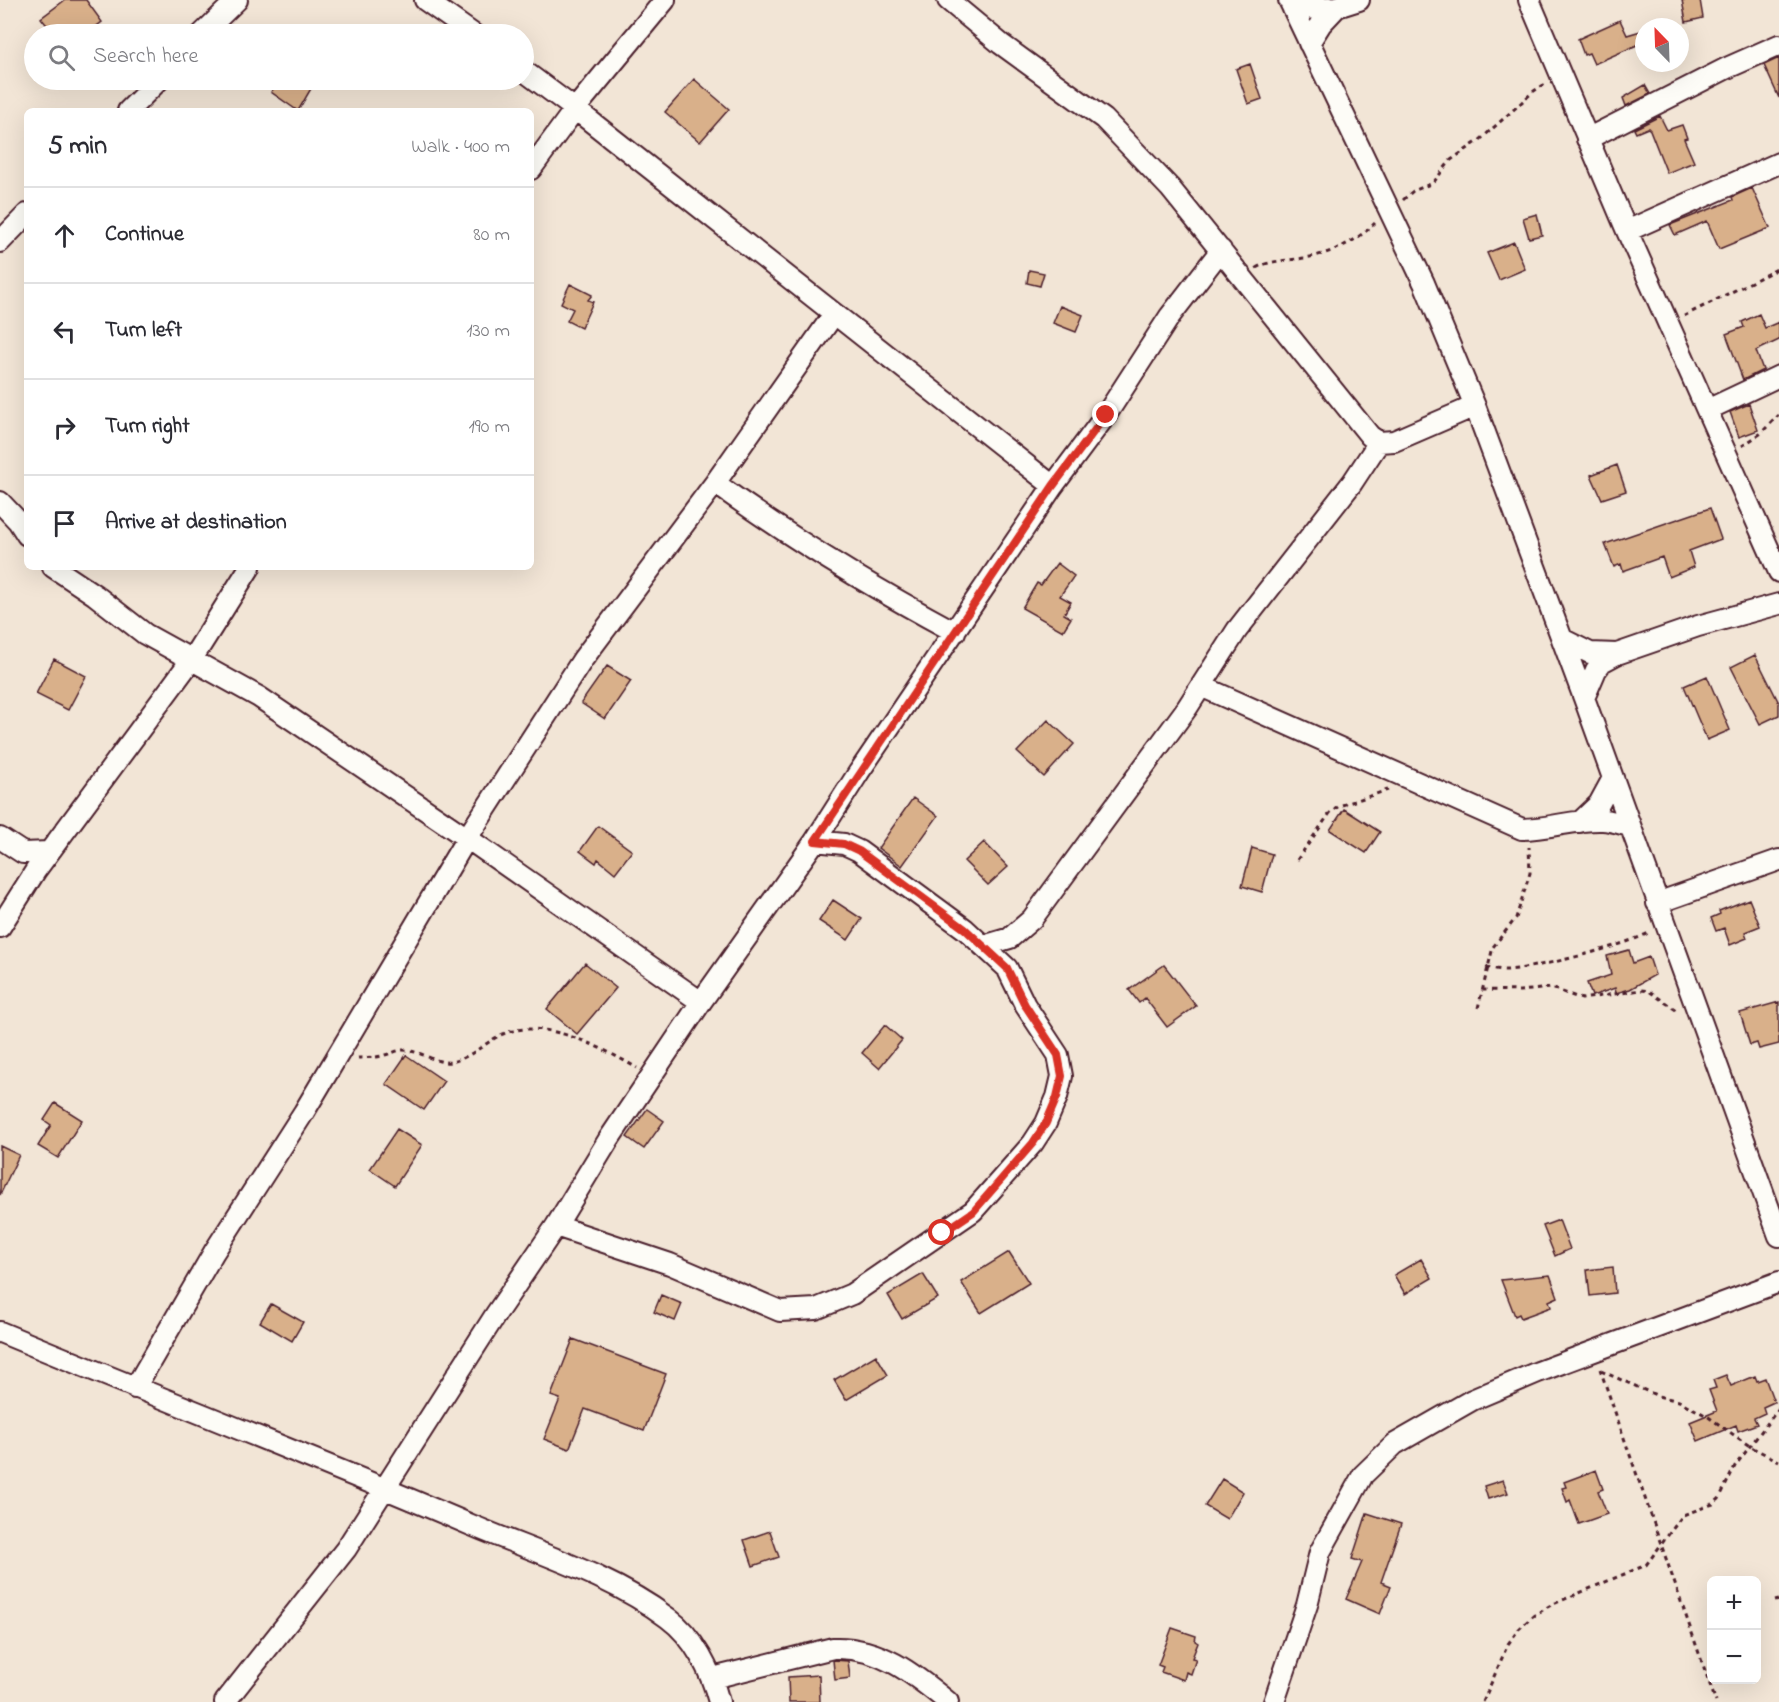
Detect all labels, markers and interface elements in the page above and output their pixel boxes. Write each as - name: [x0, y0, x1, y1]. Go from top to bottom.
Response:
- north arrow: [1635, 18, 1689, 72]
- search box: [24, 24, 534, 90]
- icon: search: [45, 41, 78, 74]
- text: Search here: [93, 41, 198, 73]
- text: 5 min: [48, 128, 107, 166]
- text: Walk · 400 m: [411, 133, 510, 162]
- icon: ahead: [48, 219, 81, 252]
- text: Continue: [105, 219, 184, 251]
- text: 80 m: [473, 221, 510, 250]
- icon: left: [48, 315, 81, 348]
- text: Turn left: [105, 315, 182, 347]
- text: 130 m: [466, 317, 510, 346]
- route end: [1092, 401, 1118, 427]
- icon: right: [48, 411, 81, 444]
- text: Turn right: [105, 411, 190, 443]
- text: 190 m: [468, 413, 510, 442]
- icon: arrive: [48, 507, 81, 540]
- text: Arrive at destination: [105, 507, 287, 539]
- route start: [928, 1219, 954, 1245]
- map controls: [1707, 1576, 1761, 1684]
- button: +: [1707, 1576, 1761, 1630]
- button: −: [1707, 1630, 1761, 1684]

